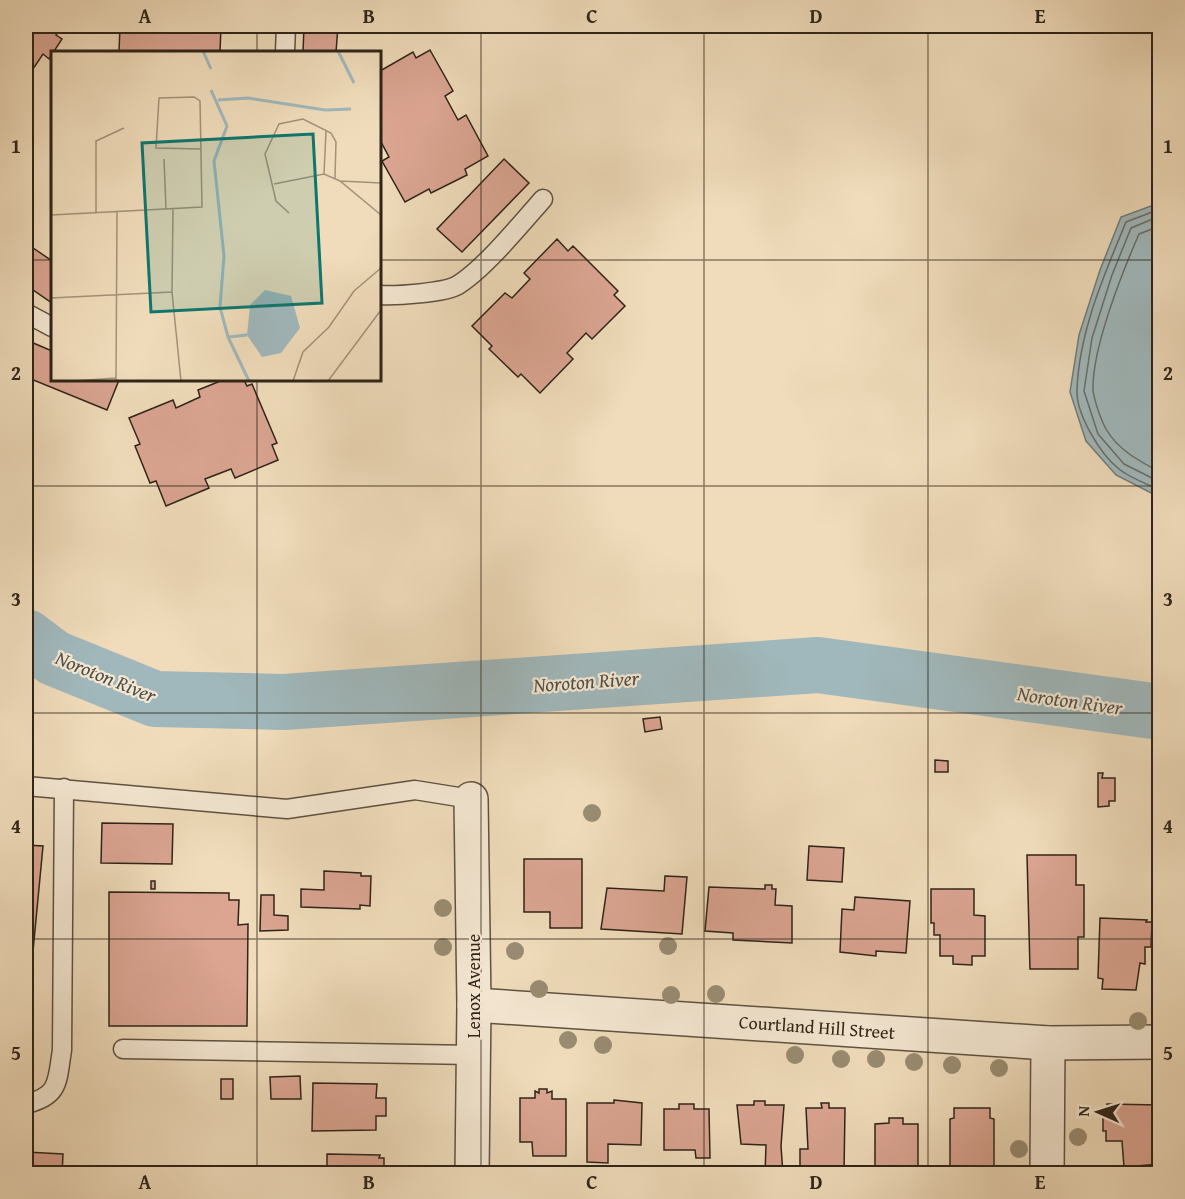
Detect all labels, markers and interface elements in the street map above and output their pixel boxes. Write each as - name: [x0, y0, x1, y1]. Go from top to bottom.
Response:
- text: A: [139, 1, 152, 30]
- text: B: [363, 1, 375, 30]
- text: C: [586, 1, 598, 30]
- text: D: [809, 1, 823, 30]
- text: E: [1035, 1, 1046, 30]
- inset map: [51, 51, 381, 381]
- text: 1: [11, 131, 21, 160]
- text: 1: [1163, 131, 1173, 160]
- text: 2: [11, 358, 21, 387]
- text: 2: [1163, 358, 1173, 387]
- text: 3: [11, 584, 21, 613]
- text: 3: [1163, 584, 1173, 613]
- water label: Noroton River: [51, 642, 161, 709]
- water label: Noroton River: [531, 663, 640, 699]
- water label: Noroton River: [1015, 678, 1125, 722]
- text: 4: [11, 811, 21, 840]
- text: 4: [1163, 811, 1173, 840]
- street label: Lenox Avenue: [460, 934, 487, 1038]
- street label: Courtland Hill Street: [738, 1008, 897, 1046]
- text: 5: [11, 1038, 21, 1067]
- text: 5: [1163, 1038, 1173, 1067]
- north arrow: [1068, 1082, 1128, 1142]
- text: N: [1071, 1105, 1095, 1117]
- text: A: [139, 1167, 152, 1196]
- text: B: [363, 1167, 375, 1196]
- text: C: [586, 1167, 598, 1196]
- text: D: [809, 1167, 823, 1196]
- text: E: [1035, 1167, 1046, 1196]

